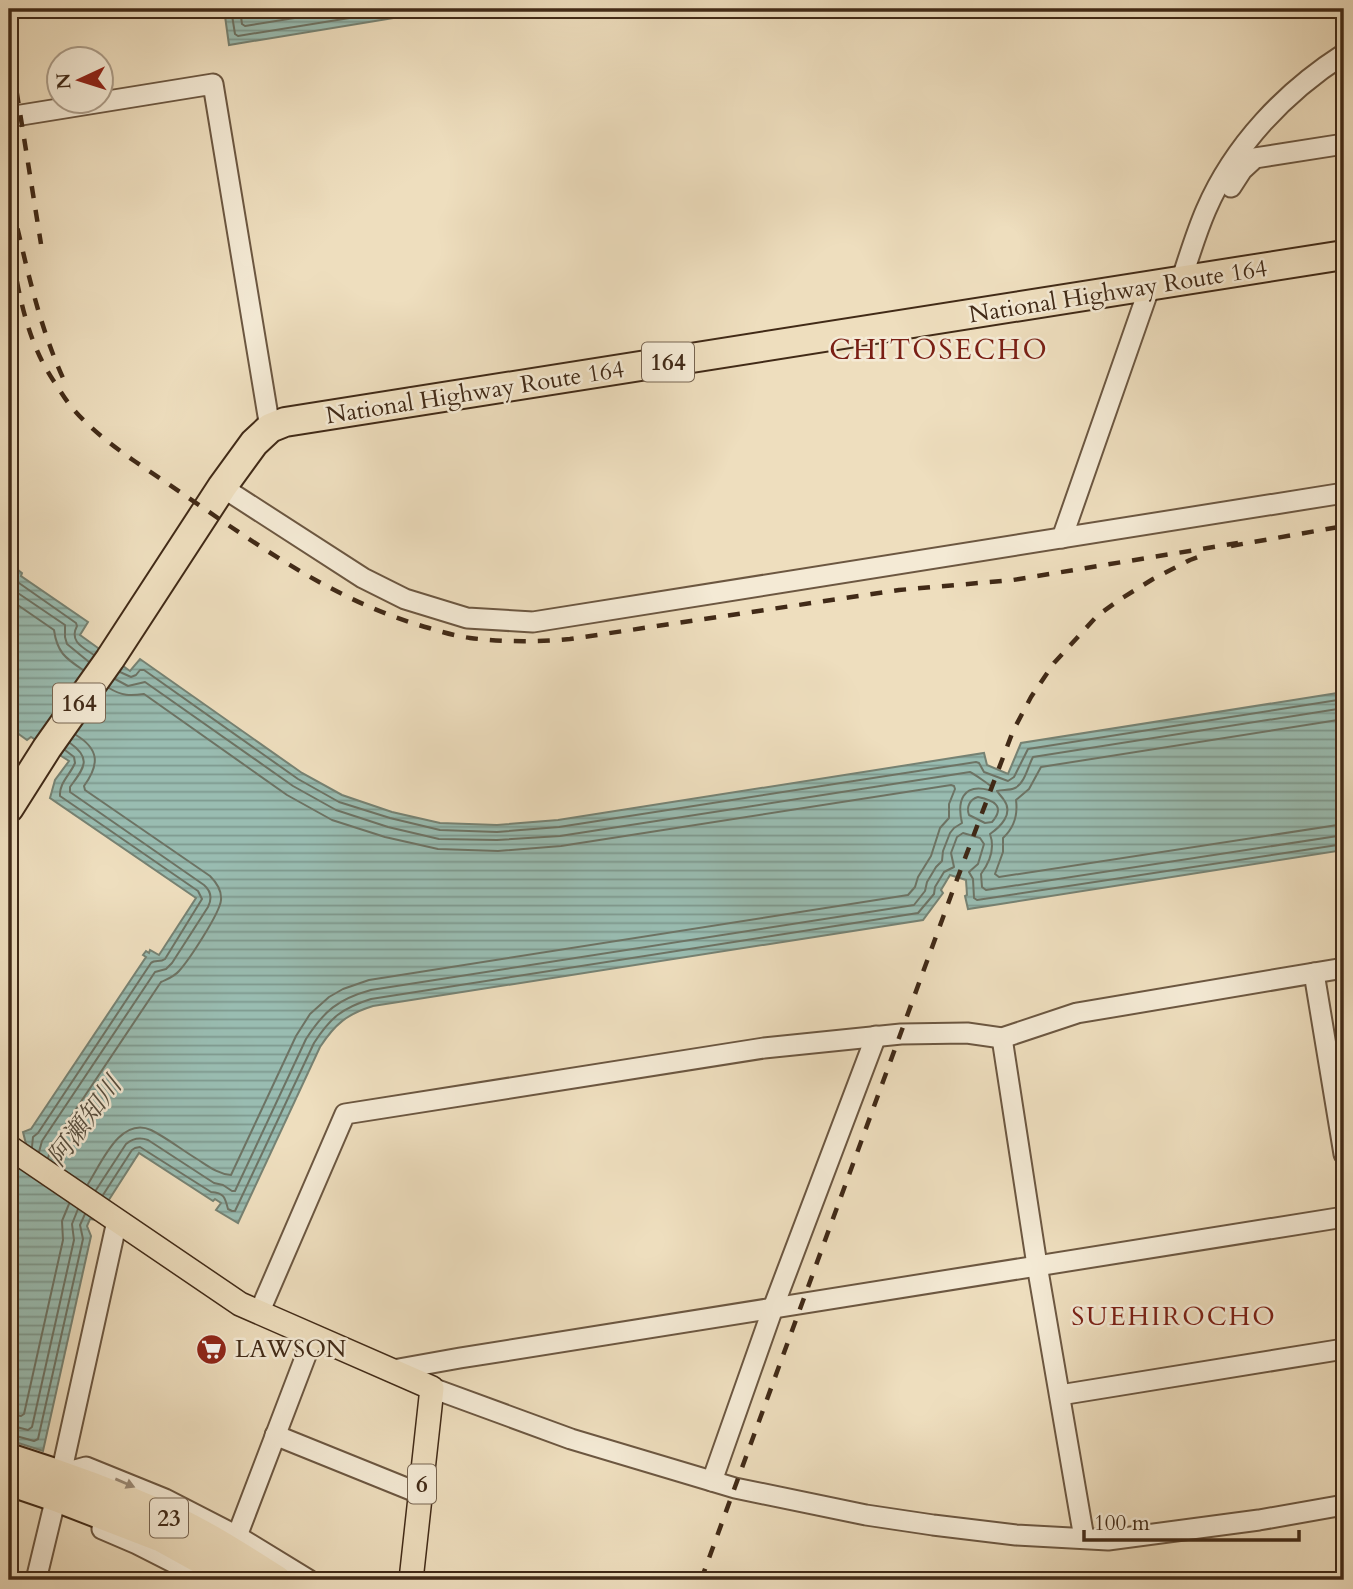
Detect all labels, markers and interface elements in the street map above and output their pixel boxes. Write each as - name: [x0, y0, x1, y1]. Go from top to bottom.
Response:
- north arrow: [46, 46, 116, 116]
- text: N: [50, 71, 78, 90]
- street label: National Highway Route 164: [967, 252, 1270, 331]
- district label: CHITOSECHO: [829, 331, 1049, 369]
- road number: 164: [642, 342, 694, 382]
- street label: National Highway Route 164: [324, 353, 627, 432]
- road number: 164: [53, 684, 105, 722]
- water label: 阿瀬知川: [39, 1067, 131, 1173]
- district label: SUEHIROCHO: [1071, 1299, 1277, 1334]
- supermarket icon: LAWSON: [195, 1332, 229, 1366]
- place label: LAWSON: [235, 1333, 347, 1366]
- road number: 6: [408, 1464, 436, 1504]
- one-way arrow: [114, 1477, 135, 1488]
- road number: 23: [150, 1498, 188, 1538]
- scale bar: [1084, 1498, 1299, 1542]
- text: 100 m: [1094, 1509, 1150, 1538]

